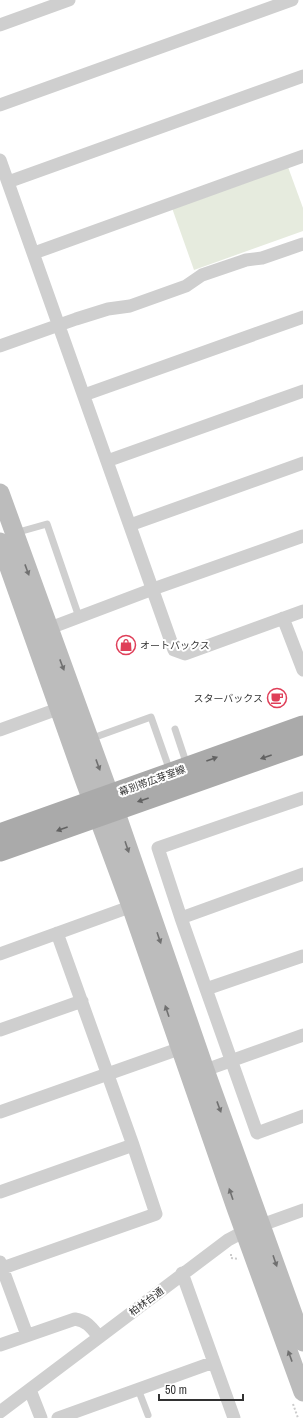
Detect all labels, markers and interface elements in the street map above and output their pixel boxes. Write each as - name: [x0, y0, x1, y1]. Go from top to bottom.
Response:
- one-way arrow: [24, 564, 30, 576]
- shop icon: オートバックス: [115, 634, 137, 656]
- place label: オートバックス: [140, 639, 210, 652]
- one-way arrow: [59, 659, 65, 671]
- cafe icon: スターバックス: [266, 687, 288, 709]
- place label: スターバックス: [193, 692, 263, 705]
- one-way arrow: [260, 754, 272, 760]
- one-way arrow: [206, 755, 218, 761]
- one-way arrow: [96, 759, 102, 771]
- street label: 幕別帯広芽室線: [117, 762, 187, 799]
- one-way arrow: [137, 797, 149, 803]
- one-way arrow: [55, 826, 67, 832]
- one-way arrow: [125, 841, 131, 853]
- one-way arrow: [156, 933, 162, 945]
- one-way arrow: [164, 1005, 170, 1017]
- one-way arrow: [216, 1101, 222, 1113]
- one-way arrow: [228, 1188, 234, 1200]
- one-way arrow: [272, 1256, 278, 1268]
- street label: 柏林台通: [126, 1284, 166, 1319]
- one-way arrow: [286, 1349, 292, 1361]
- scale bar: [159, 1376, 243, 1402]
- text: 50 m: [165, 1382, 187, 1398]

